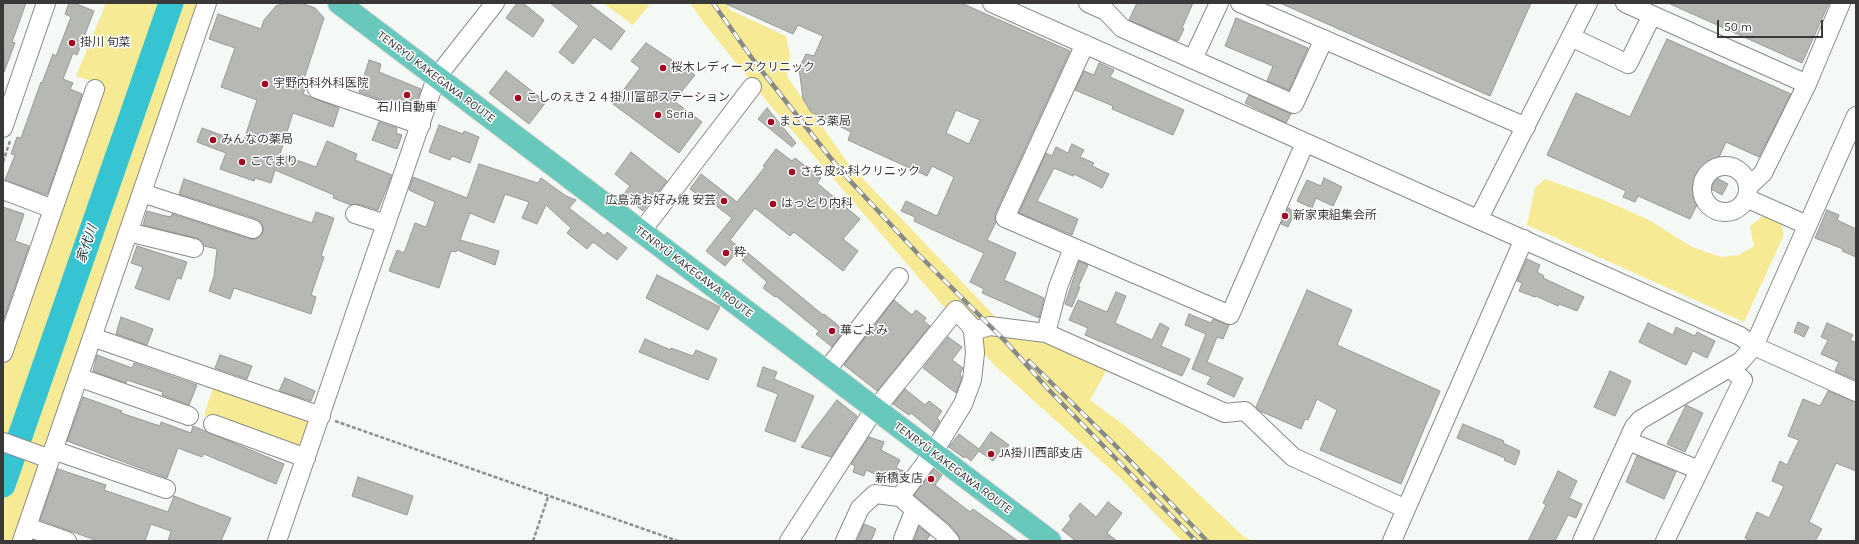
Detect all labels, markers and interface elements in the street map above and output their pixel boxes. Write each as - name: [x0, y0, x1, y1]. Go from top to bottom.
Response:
- scale bar: [1719, 12, 1825, 38]
- text: 50 m: [1724, 20, 1752, 34]
- street label: TENRYŪ KAKEGAWA ROUTE: [374, 28, 498, 126]
- place label: 掛川 旬菜: [80, 36, 131, 50]
- marker: 掛川 旬菜: [67, 38, 77, 48]
- place label: 桜木レディースクリニック: [671, 61, 815, 75]
- marker: 桜木レディースクリニック: [658, 63, 668, 73]
- place label: 宇野内科外科医院: [273, 77, 369, 91]
- marker: 宇野内科外科医院: [260, 79, 270, 89]
- marker: 石川自動車: [402, 90, 412, 100]
- place label: こしのえき２４掛川富部ステーション: [526, 91, 730, 105]
- marker: こしのえき２４掛川富部ステーション: [513, 93, 523, 103]
- place label: 石川自動車: [377, 101, 437, 115]
- place label: Seria: [666, 108, 694, 122]
- marker: Seria: [653, 110, 663, 120]
- place label: まごころ薬局: [779, 115, 851, 129]
- marker: まごころ薬局: [766, 117, 776, 127]
- place label: みんなの薬局: [221, 133, 293, 147]
- marker: みんなの薬局: [208, 135, 218, 145]
- place label: こでまり: [250, 155, 298, 169]
- marker: こでまり: [237, 157, 247, 167]
- place label: さち皮ふ科クリニック: [800, 165, 920, 179]
- marker: さち皮ふ科クリニック: [787, 167, 797, 177]
- place label: 広島流お好み焼 安芸: [605, 194, 716, 208]
- marker: 広島流お好み焼 安芸: [719, 196, 729, 206]
- place label: はっとり内科: [781, 197, 853, 211]
- marker: はっとり内科: [768, 199, 778, 209]
- place label: 新家東組集会所: [1293, 209, 1377, 223]
- marker: 新家東組集会所: [1280, 211, 1290, 221]
- water label: 家代川: [73, 223, 101, 265]
- street label: TENRYŪ KAKEGAWA ROUTE: [632, 223, 756, 321]
- place label: 粋: [734, 246, 746, 260]
- marker: 粋: [721, 248, 731, 258]
- place label: 華ごよみ: [840, 324, 888, 338]
- marker: 華ごよみ: [827, 326, 837, 336]
- street label: TENRYŪ KAKEGAWA ROUTE: [891, 419, 1015, 517]
- place label: JA掛川西部支店: [999, 447, 1083, 461]
- marker: JA掛川西部支店: [986, 449, 996, 459]
- place label: 新橋支店: [875, 472, 923, 486]
- marker: 新橋支店: [926, 474, 936, 484]

